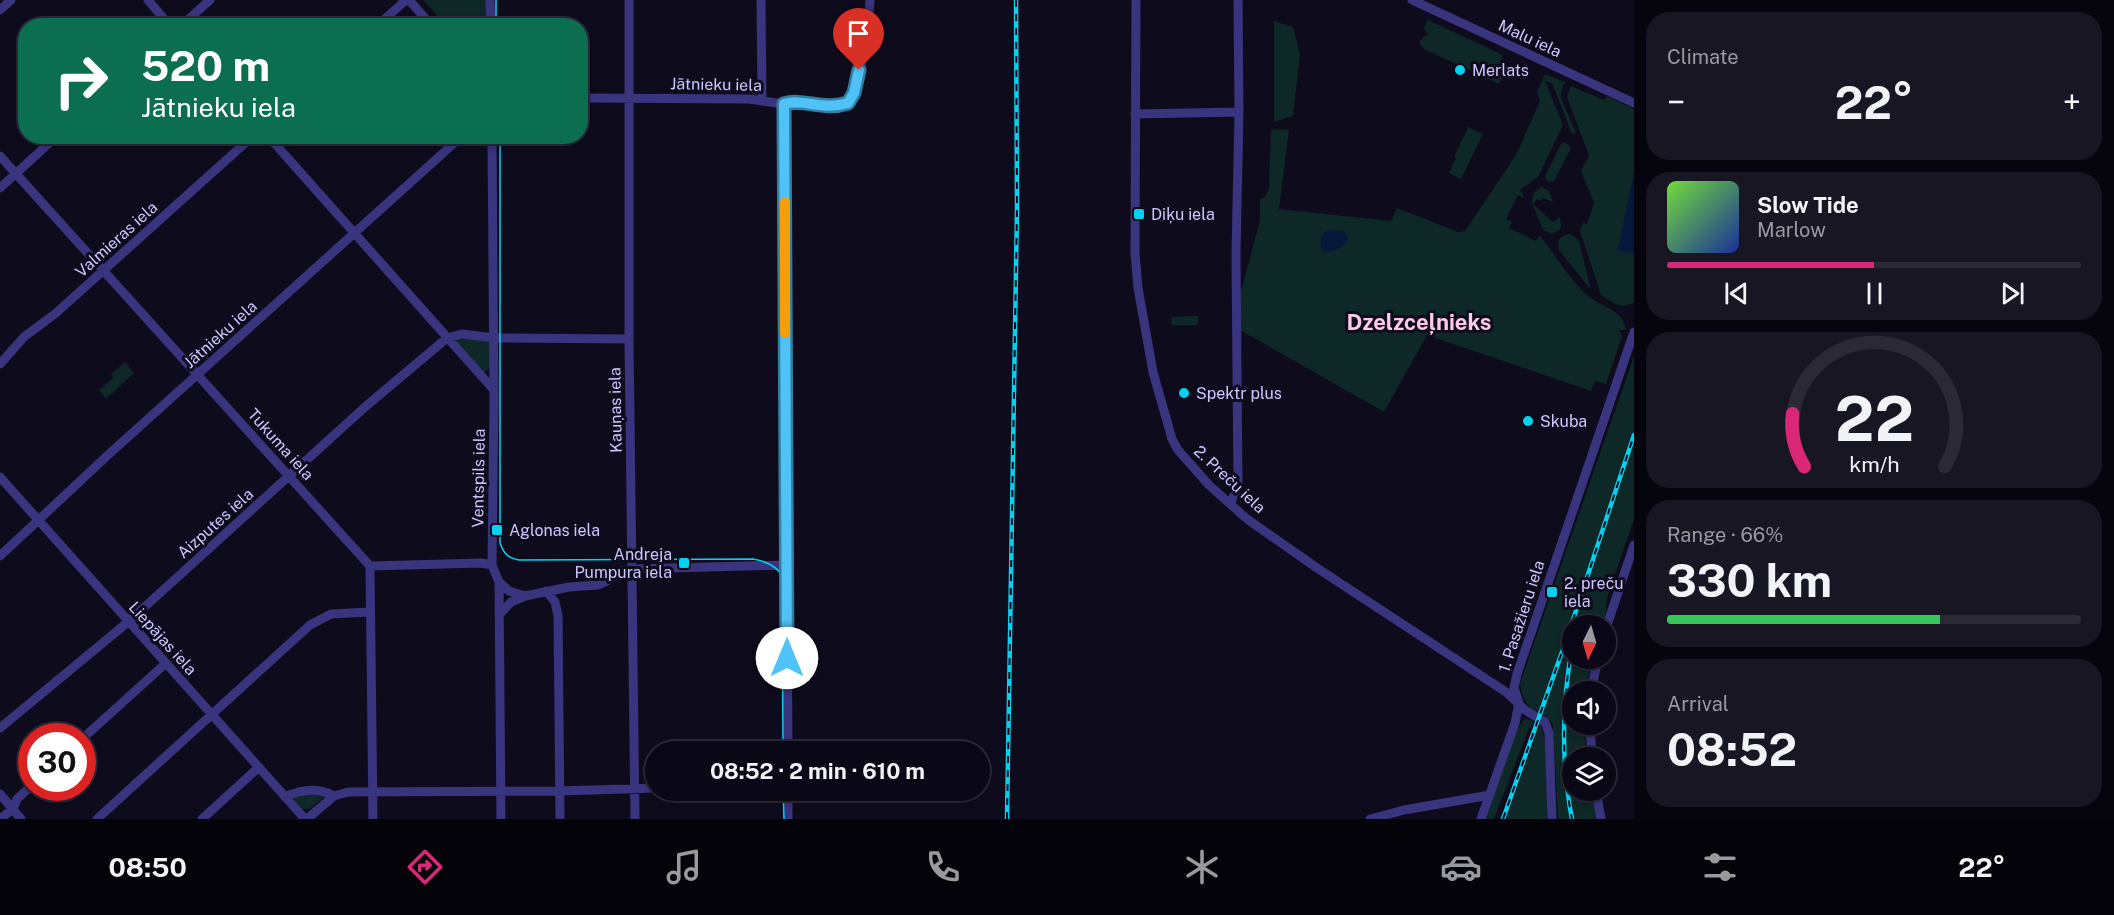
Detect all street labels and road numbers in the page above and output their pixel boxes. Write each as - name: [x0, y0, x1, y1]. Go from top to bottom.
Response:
- street label: Malu iela: [1495, 16, 1564, 61]
- street label: Jātnieku iela: [670, 74, 762, 95]
- street label: Valmieras iela: [71, 198, 161, 281]
- street label: Jātnieku iela: [180, 297, 261, 372]
- street label: Kauņas iela: [605, 367, 626, 453]
- street label: Tukuma iela: [244, 405, 318, 484]
- street label: Ventspils iela: [468, 428, 489, 528]
- street label: 2. Preču iela: [1190, 441, 1269, 517]
- street label: Aizputes iela: [174, 484, 257, 562]
- street label: 1. Pasažieru iela: [1494, 558, 1549, 674]
- street label: Liepājas iela: [125, 598, 200, 679]

